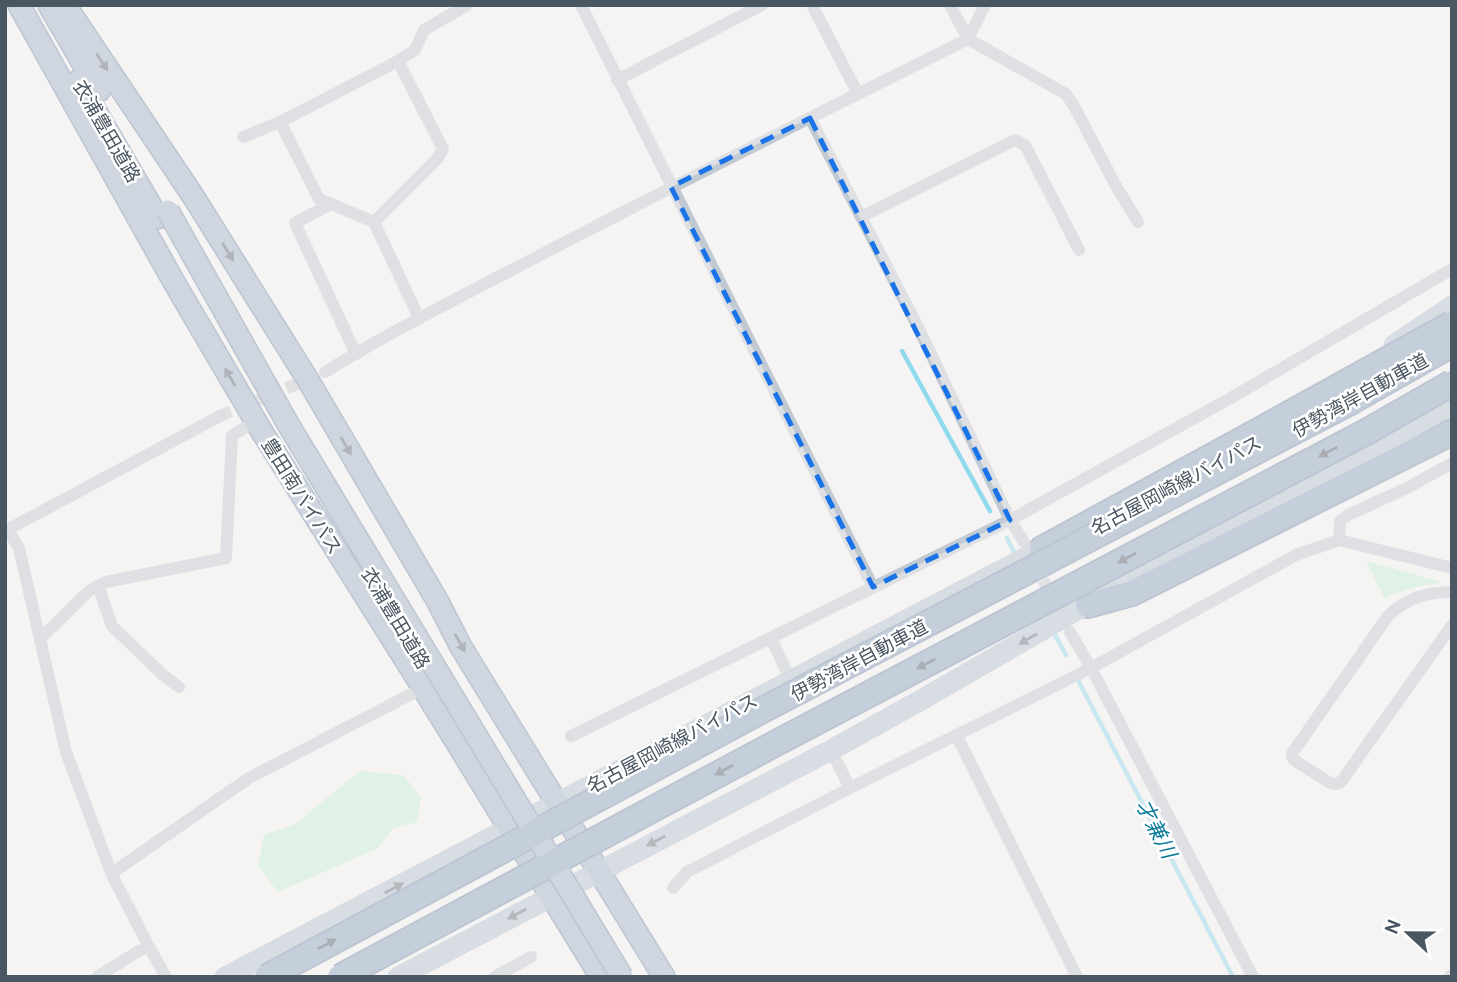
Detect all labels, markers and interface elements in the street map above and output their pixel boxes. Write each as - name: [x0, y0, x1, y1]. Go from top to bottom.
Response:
- one-way arrow: [96, 53, 109, 72]
- street label: 衣浦豊田道路: [66, 77, 144, 187]
- one-way arrow: [222, 242, 235, 262]
- street label: 伊勢湾岸自動車道: [1289, 349, 1433, 444]
- one-way arrow: [223, 368, 236, 387]
- street label: 名古屋岡崎線バイパス: [1088, 432, 1266, 542]
- street label: 豊田南バイパス: [255, 434, 346, 560]
- one-way arrow: [340, 437, 353, 456]
- one-way arrow: [1318, 446, 1338, 458]
- one-way arrow: [1117, 552, 1137, 564]
- street label: 衣浦豊田道路: [355, 564, 434, 674]
- street label: 伊勢湾岸自動車道: [787, 615, 933, 708]
- one-way arrow: [1019, 633, 1038, 645]
- one-way arrow: [454, 634, 466, 653]
- one-way arrow: [916, 658, 935, 670]
- street label: 名古屋岡崎線バイパス: [584, 690, 762, 800]
- one-way arrow: [714, 764, 734, 776]
- water label: 才兼川: [1128, 795, 1182, 866]
- one-way arrow: [646, 835, 666, 847]
- one-way arrow: [384, 883, 404, 894]
- north arrow: [1373, 898, 1443, 968]
- one-way arrow: [507, 909, 527, 920]
- text: N: [1380, 917, 1408, 938]
- one-way arrow: [318, 939, 338, 951]

